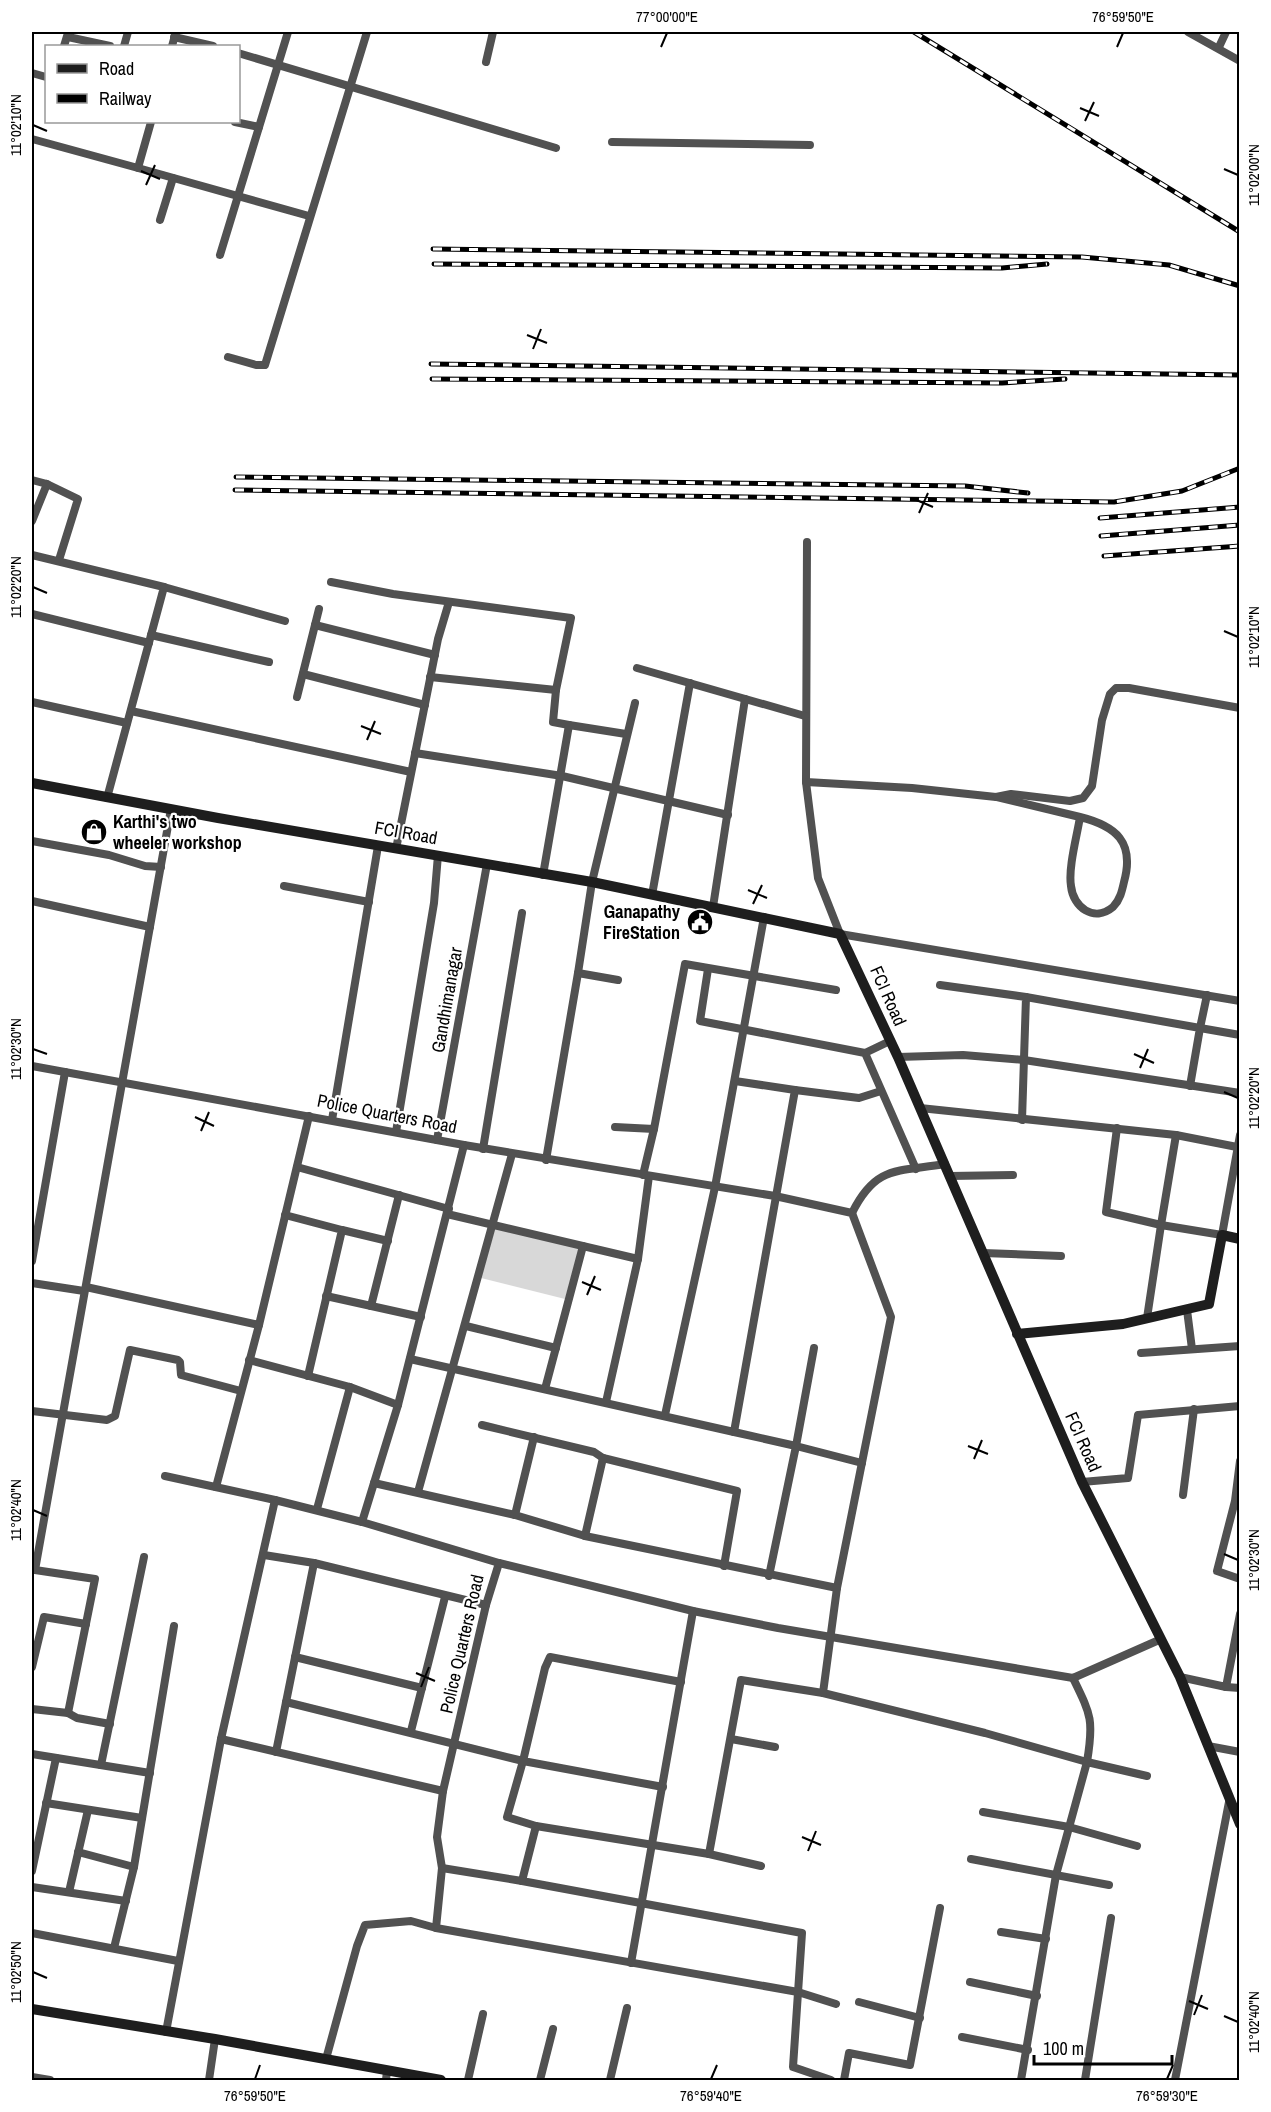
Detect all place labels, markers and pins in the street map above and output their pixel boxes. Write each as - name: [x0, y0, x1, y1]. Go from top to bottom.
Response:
- place label: Karthi's two wheeler workshop: [113, 809, 242, 855]
- shop icon: Karthi's two wheeler workshop: [79, 817, 109, 847]
- place label: Ganapathy FireStation: [603, 899, 681, 945]
- public building icon: Ganapathy FireStation: [685, 907, 715, 937]

